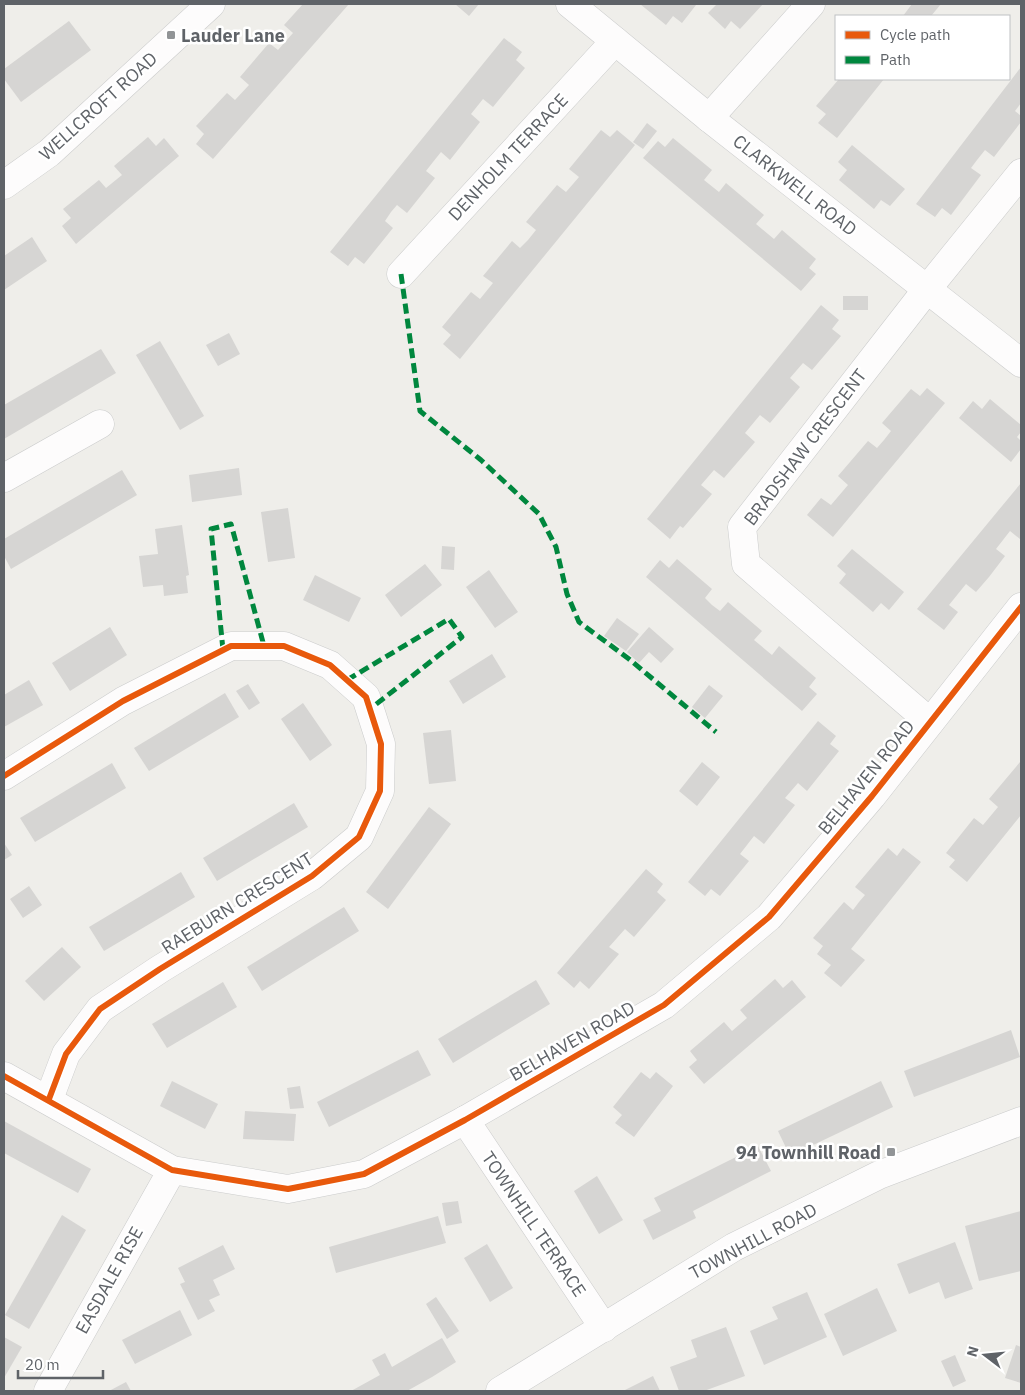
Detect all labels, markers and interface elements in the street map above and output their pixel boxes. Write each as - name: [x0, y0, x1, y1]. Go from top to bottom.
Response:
- legend: [835, 15, 1010, 80]
- place label: Lauder Lane: [181, 24, 285, 47]
- text: Cycle path: [880, 25, 951, 44]
- marker: Lauder Lane: [165, 29, 177, 41]
- street label: WELLCROFT ROAD: [34, 47, 162, 165]
- text: Path: [880, 50, 911, 69]
- street label: DENHOLM TERRACE: [443, 89, 573, 225]
- street label: CLARKWELL ROAD: [728, 129, 862, 241]
- street label: BRADSHAW CRESCENT: [739, 364, 871, 530]
- street label: BELHAVEN ROAD: [813, 715, 919, 839]
- street label: RAEBURN CRESCENT: [157, 847, 317, 959]
- street label: BELHAVEN ROAD: [505, 996, 639, 1086]
- place label: 94 Townhill Road: [736, 1141, 881, 1164]
- marker: 94 Townhill Road: [885, 1146, 897, 1158]
- street label: TOWNHILL TERRACE: [477, 1147, 591, 1301]
- street label: TOWNHILL ROAD: [685, 1198, 821, 1284]
- street label: EASDALE RISE: [70, 1222, 148, 1338]
- north arrow: [960, 1330, 1010, 1380]
- text: N: [962, 1344, 983, 1359]
- scale bar: [18, 1348, 102, 1380]
- text: 20 m: [25, 1355, 60, 1374]

